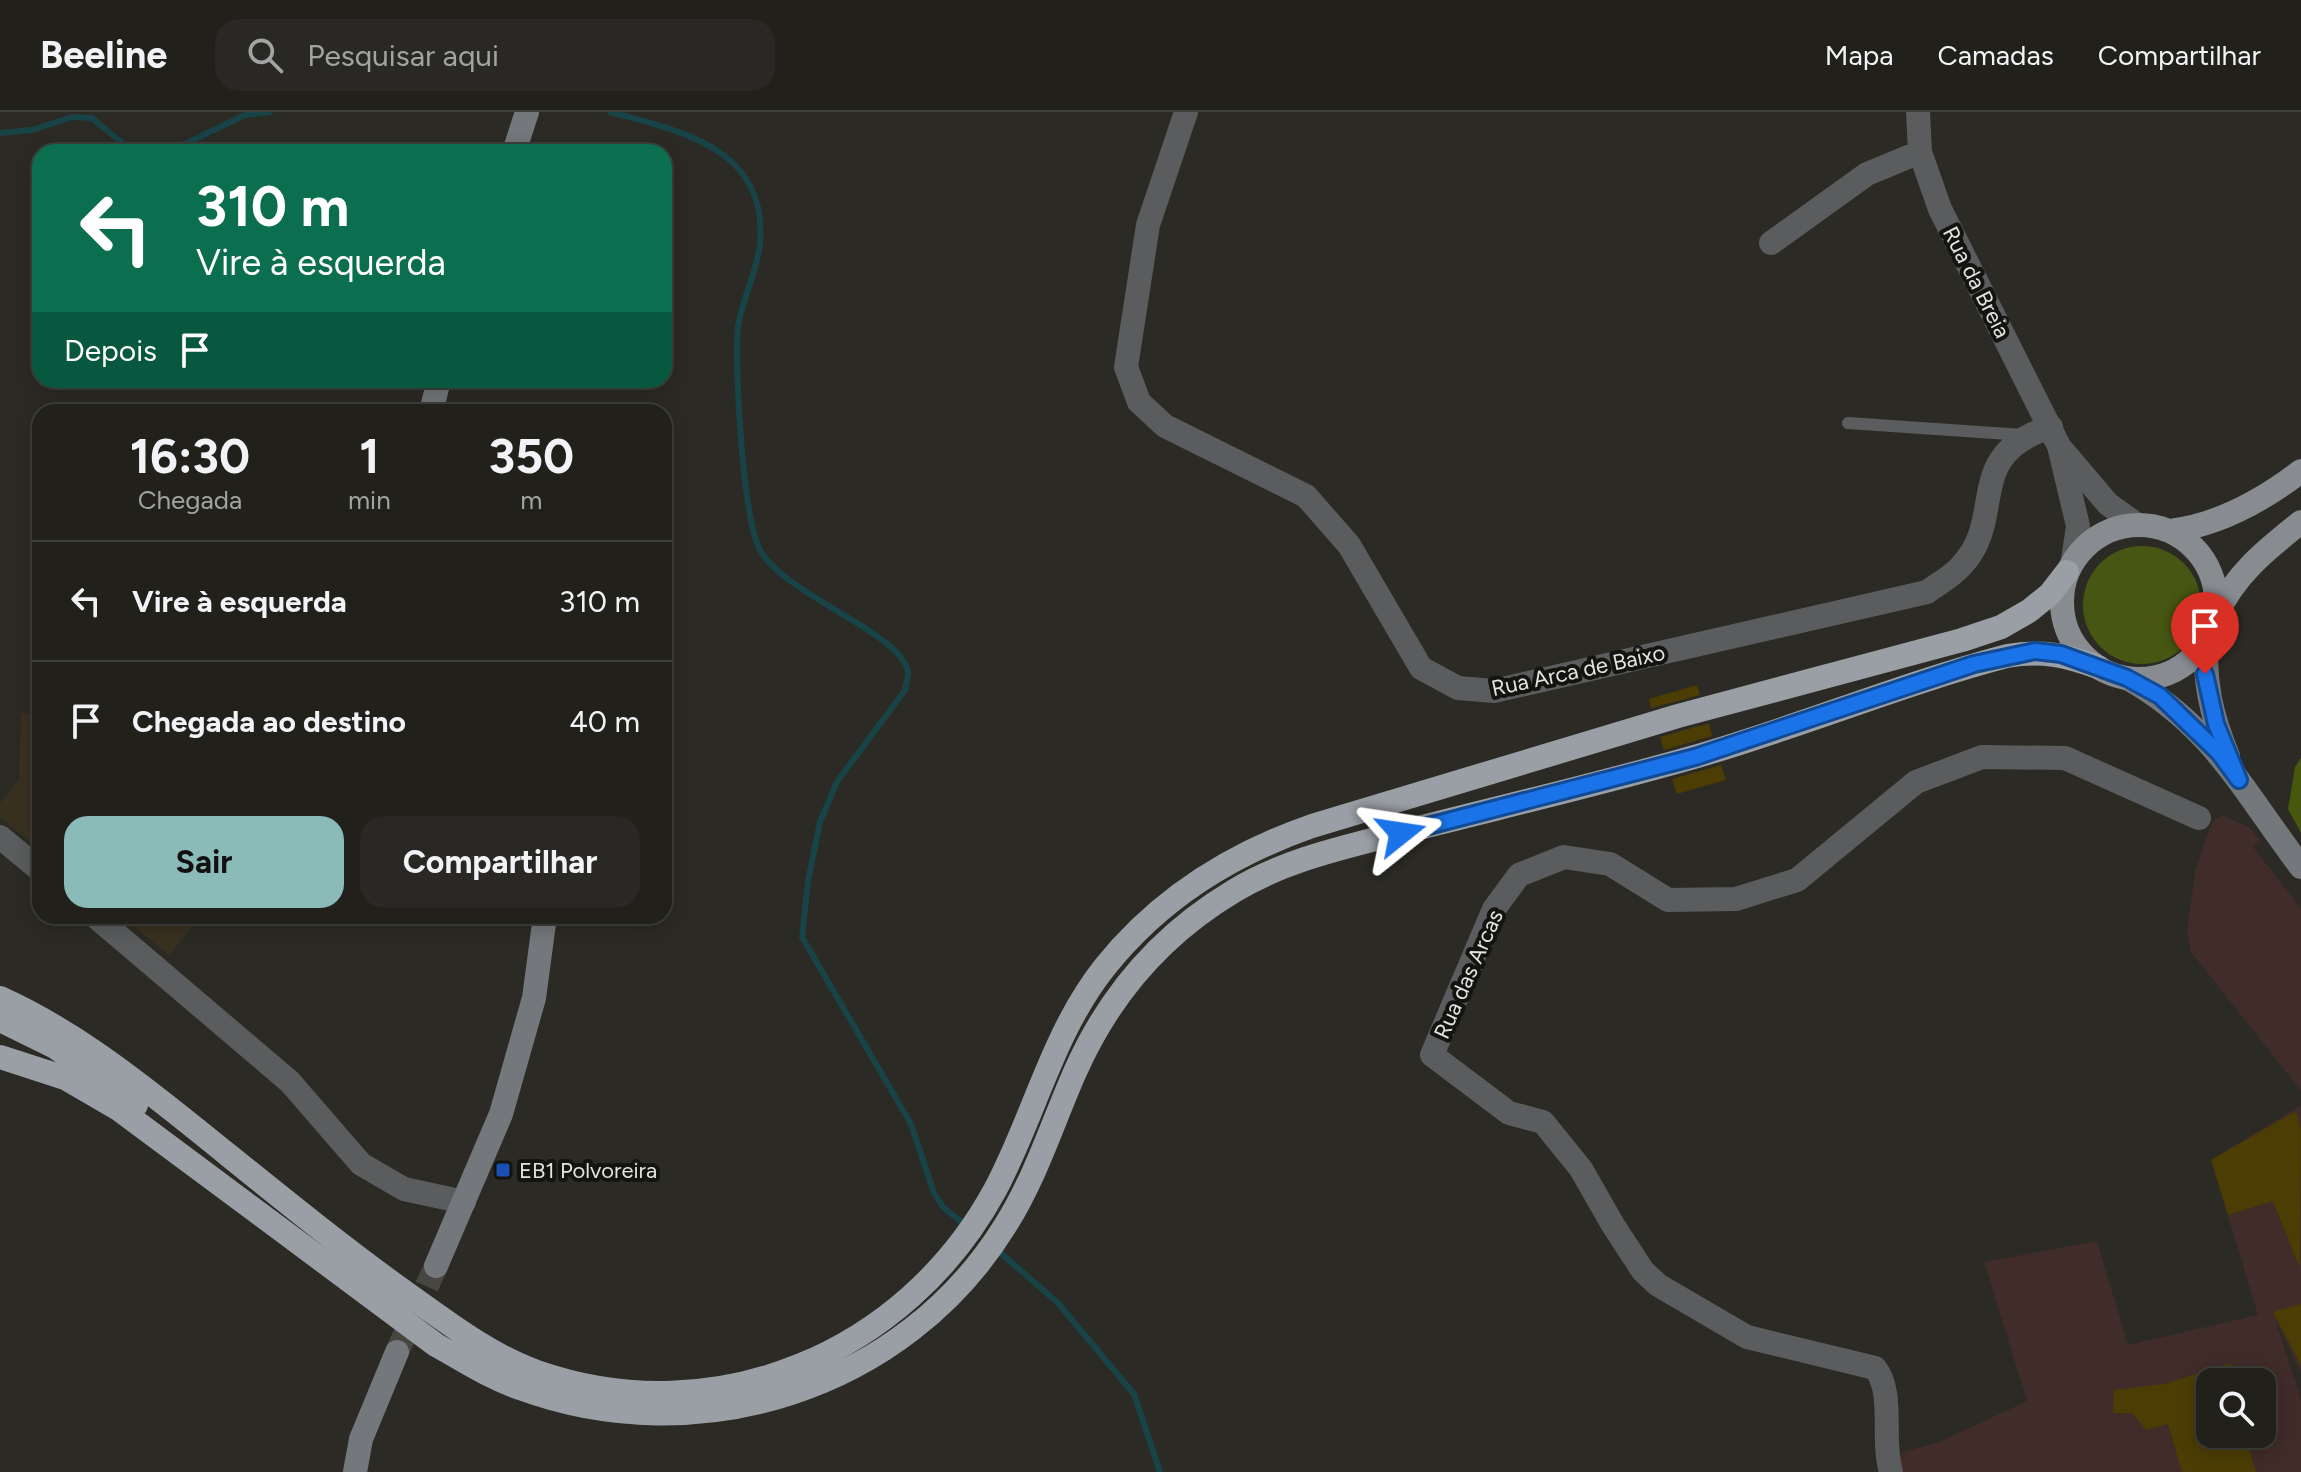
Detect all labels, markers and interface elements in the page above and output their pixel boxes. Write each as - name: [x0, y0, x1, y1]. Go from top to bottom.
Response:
- search box: [215, 19, 775, 91]
- text: Beeline: [40, 32, 167, 78]
- icon: search: [243, 33, 287, 77]
- text: Pesquisar aqui: [307, 37, 499, 74]
- text: Mapa: [1825, 38, 1894, 72]
- text: Camadas: [1938, 38, 2054, 72]
- text: Compartilhar: [2098, 38, 2261, 72]
- text: 310 m: [196, 173, 349, 240]
- icon: left: [64, 176, 168, 280]
- street label: Rua da Breia: [1937, 222, 2016, 342]
- text: Vire à esquerda: [196, 241, 446, 284]
- icon: arrive: [173, 328, 217, 372]
- text: Depois: [64, 332, 157, 369]
- text: 16:30: [130, 427, 250, 485]
- text: 1: [359, 427, 379, 485]
- text: 350: [488, 427, 574, 485]
- text: Chegada: [138, 484, 242, 516]
- text: min: [348, 484, 391, 516]
- text: m: [520, 484, 542, 516]
- icon: left: [64, 579, 108, 623]
- text: Vire à esquerda: [132, 583, 347, 620]
- text: 310 m: [559, 583, 640, 620]
- pin: [2171, 592, 2239, 674]
- icon: arrive: [2183, 604, 2227, 648]
- street label: Rua Arca de Baixo: [1489, 639, 1667, 702]
- icon: arrive: [64, 699, 108, 743]
- text: Chegada ao destino: [132, 703, 406, 740]
- text: 40 m: [569, 703, 640, 740]
- position arrow: [1359, 791, 1443, 875]
- button: Sair: [64, 816, 344, 908]
- button: Compartilhar: [360, 816, 640, 908]
- street label: Rua das Arcas: [1428, 906, 1509, 1043]
- place label: EB1 Polvoreira: [519, 1157, 657, 1184]
- marker: EB1 Polvoreira: [494, 1161, 512, 1179]
- map controls: [2196, 1368, 2276, 1448]
- button: search: [2196, 1368, 2276, 1448]

